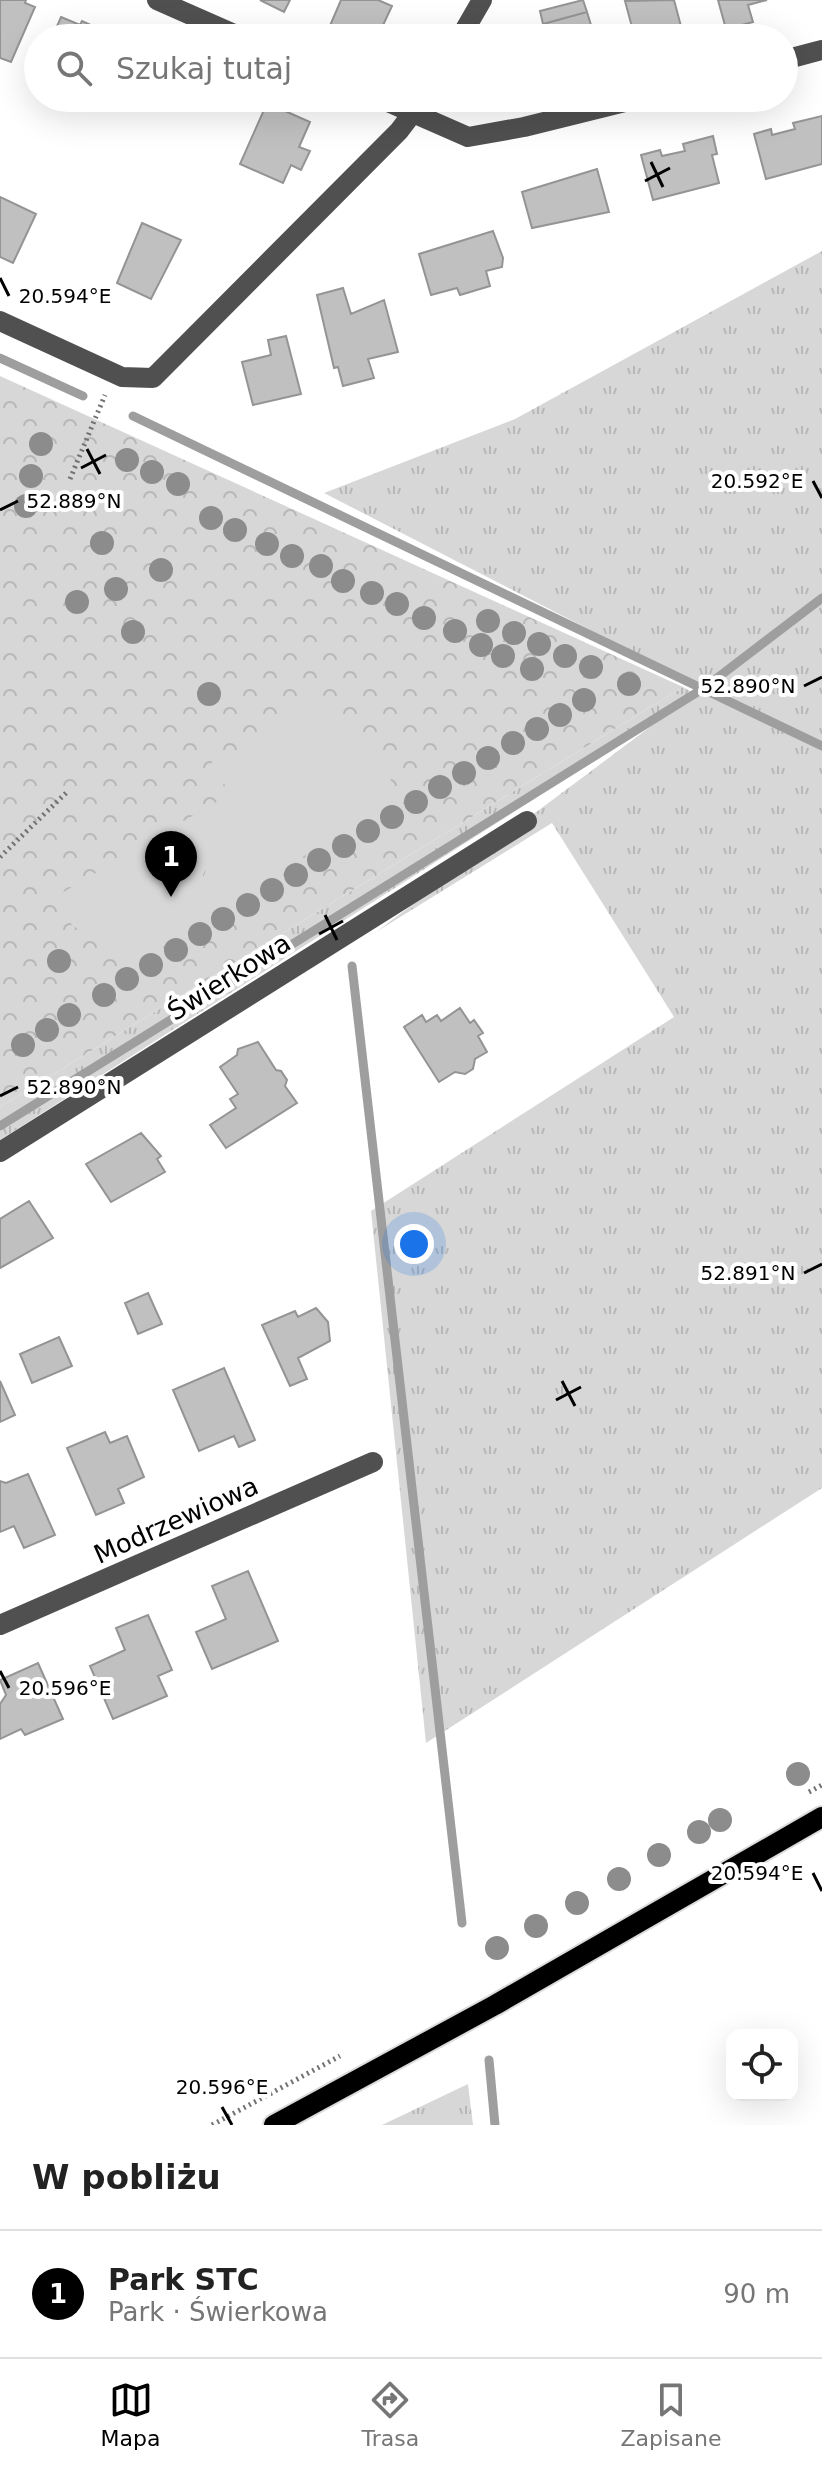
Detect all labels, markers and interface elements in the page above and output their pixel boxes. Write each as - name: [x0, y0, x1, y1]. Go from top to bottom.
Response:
- search box: [24, 24, 798, 112]
- icon: search: [52, 46, 96, 90]
- text: Szukaj tutaj: [116, 51, 292, 86]
- text: 20.594°E: [19, 284, 111, 308]
- text: 20.592°E: [711, 469, 803, 493]
- text: 52.889°N: [27, 489, 121, 513]
- text: 52.890°N: [701, 674, 795, 698]
- pin: 1: [145, 831, 197, 897]
- street label: Świerkowa: [162, 927, 296, 1027]
- text: 52.890°N: [27, 1075, 121, 1099]
- your location: [394, 1224, 434, 1264]
- text: 52.891°N: [701, 1261, 795, 1285]
- street label: Modrzewiowa: [89, 1470, 263, 1570]
- text: 20.596°E: [19, 1676, 111, 1700]
- text: 20.594°E: [711, 1861, 803, 1885]
- map controls: [726, 2029, 798, 2101]
- button: locate: [726, 2029, 798, 2101]
- text: 20.596°E: [176, 2075, 268, 2099]
- text: W pobliżu: [32, 2157, 221, 2197]
- text: Park STC: [108, 2262, 259, 2297]
- text: 1: [49, 2279, 67, 2309]
- text: 90 m: [723, 2279, 790, 2309]
- text: Park · Świerkowa: [108, 2297, 328, 2327]
- tab: Mapa: [101, 2378, 160, 2451]
- tab: Trasa: [362, 2378, 419, 2451]
- tab: Zapisane: [620, 2378, 721, 2451]

